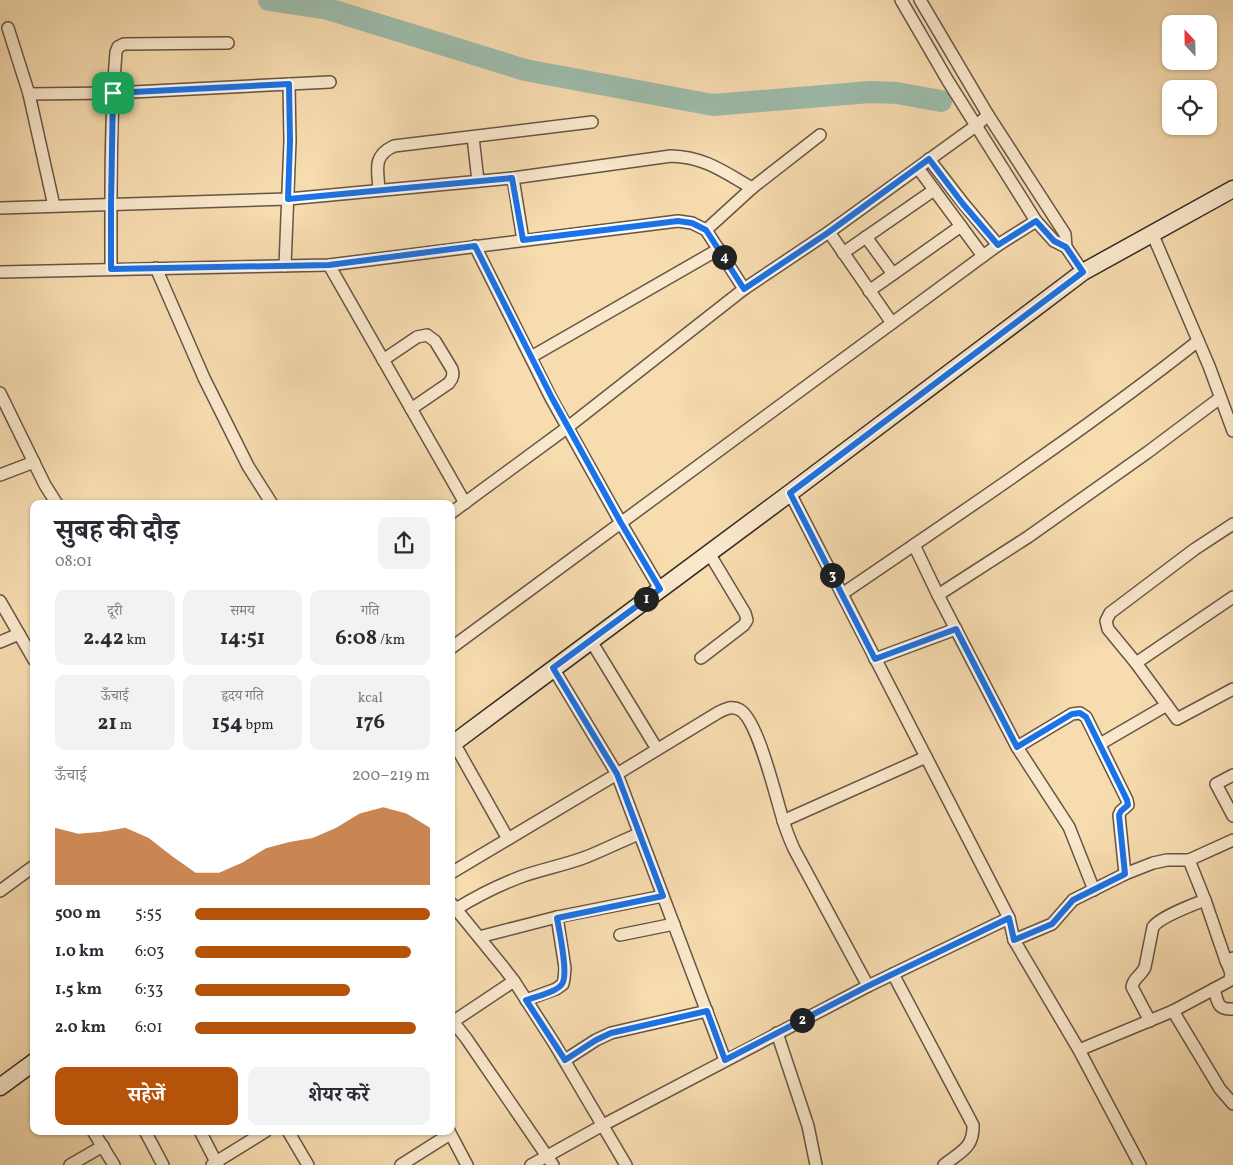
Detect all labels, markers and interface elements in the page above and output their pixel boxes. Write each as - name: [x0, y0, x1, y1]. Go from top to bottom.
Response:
- north arrow: [1162, 15, 1218, 70]
- map controls: [1162, 15, 1217, 135]
- pin: [92, 72, 134, 114]
- icon: arrive: [99, 79, 127, 107]
- button: locate: [1162, 80, 1217, 135]
- pin: 4: [712, 244, 736, 270]
- text: 4: [720, 248, 729, 267]
- text: सुबह की दौड़: [55, 512, 179, 551]
- button: share: [378, 517, 430, 569]
- text: 08:01: [55, 551, 92, 573]
- pin: 3: [820, 562, 844, 588]
- text: 3: [829, 566, 836, 585]
- pin: 1: [634, 586, 658, 612]
- text: 1: [644, 590, 649, 609]
- text: दूरी: [107, 602, 122, 621]
- text: समय: [230, 602, 255, 621]
- text: गति: [361, 602, 379, 621]
- text: 2.42: [83, 624, 124, 653]
- text: 14:51: [220, 624, 265, 653]
- text: 6:08: [335, 624, 377, 653]
- text: km: [124, 631, 147, 650]
- text: /km: [377, 631, 405, 650]
- text: ऊँचाई: [101, 687, 129, 706]
- text: हृदय गति: [221, 687, 264, 706]
- text: kcal: [358, 689, 383, 708]
- text: 176: [355, 708, 385, 737]
- text: 21: [98, 709, 117, 738]
- text: 154: [211, 709, 243, 738]
- text: m: [117, 716, 132, 735]
- text: bpm: [243, 716, 274, 735]
- text: ऊँचाई: [55, 765, 87, 787]
- text: 200–219 m: [352, 765, 430, 787]
- text: 500 m: [55, 903, 101, 925]
- text: 5:55: [135, 903, 162, 925]
- text: 1.0 km: [55, 941, 104, 963]
- text: 6:03: [135, 941, 164, 963]
- text: 1.5 km: [55, 979, 102, 1001]
- text: 6:33: [135, 979, 163, 1001]
- pin: 2: [790, 1008, 814, 1032]
- text: 2: [799, 1011, 806, 1030]
- text: 2.0 km: [55, 1017, 106, 1039]
- text: 6:01: [135, 1017, 163, 1039]
- button: सहेजें: [55, 1067, 238, 1125]
- button: शेयर करें: [248, 1067, 430, 1125]

